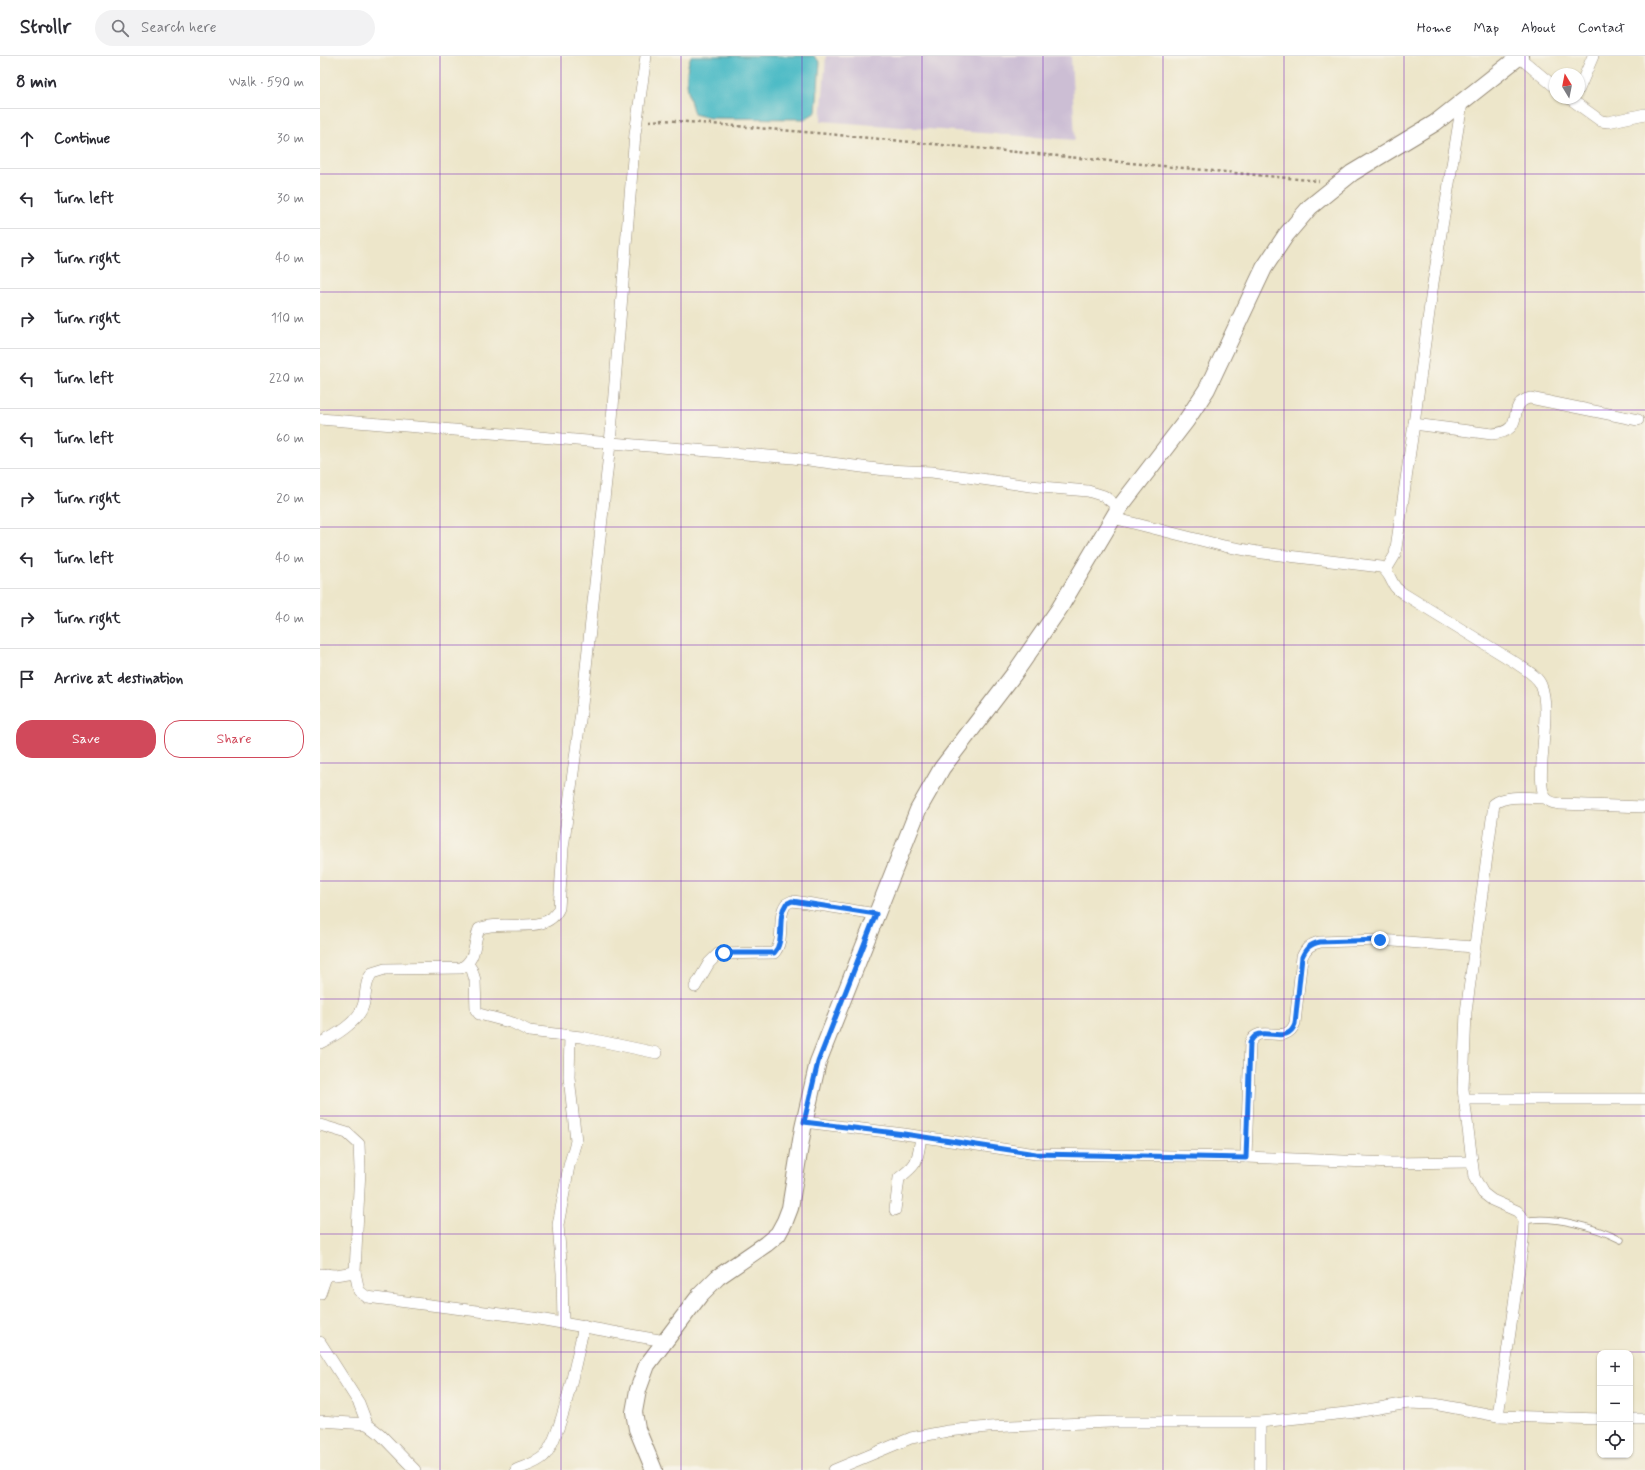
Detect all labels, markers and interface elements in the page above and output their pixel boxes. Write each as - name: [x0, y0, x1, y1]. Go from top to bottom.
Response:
- search box: [95, 10, 375, 46]
- text: Strollr: [20, 15, 71, 40]
- icon: search: [109, 17, 131, 39]
- text: Search here: [141, 18, 217, 38]
- text: Home: [1417, 19, 1451, 37]
- text: Map: [1473, 19, 1499, 37]
- text: About: [1521, 19, 1556, 37]
- text: Contact: [1578, 19, 1625, 37]
- north arrow: [1549, 68, 1585, 104]
- text: 8 min: [16, 71, 57, 93]
- text: Walk · 590 m: [229, 74, 304, 91]
- icon: ahead: [16, 128, 38, 150]
- text: Continue: [54, 129, 110, 149]
- text: 30 m: [277, 130, 304, 147]
- icon: left: [16, 188, 38, 210]
- text: Turn left: [54, 189, 114, 209]
- text: 30 m: [277, 190, 304, 207]
- icon: right: [16, 248, 38, 270]
- text: Turn right: [54, 249, 121, 269]
- text: 40 m: [275, 250, 304, 267]
- icon: right: [16, 308, 38, 330]
- text: Turn right: [54, 309, 121, 329]
- text: 110 m: [271, 310, 304, 327]
- icon: left: [16, 368, 38, 390]
- text: Turn left: [54, 369, 114, 389]
- text: 220 m: [269, 370, 304, 387]
- icon: left: [16, 428, 38, 450]
- text: Turn left: [54, 429, 114, 449]
- text: 60 m: [276, 430, 304, 447]
- icon: right: [16, 488, 38, 510]
- text: Turn right: [54, 489, 121, 509]
- text: 20 m: [276, 490, 304, 507]
- icon: left: [16, 548, 38, 570]
- text: Turn left: [54, 549, 114, 569]
- text: 40 m: [275, 550, 304, 567]
- icon: right: [16, 608, 38, 630]
- text: Turn right: [54, 609, 121, 629]
- text: 40 m: [275, 610, 304, 627]
- icon: arrive: [16, 668, 38, 690]
- text: Arrive at destination: [54, 669, 183, 689]
- button: Save: [16, 720, 156, 758]
- button: Share: [164, 720, 304, 758]
- route end: [1371, 931, 1389, 949]
- route start: [715, 944, 733, 962]
- map controls: [1597, 1350, 1633, 1458]
- button: +: [1597, 1350, 1633, 1386]
- button: −: [1597, 1386, 1633, 1422]
- button: locate: [1597, 1422, 1633, 1458]

